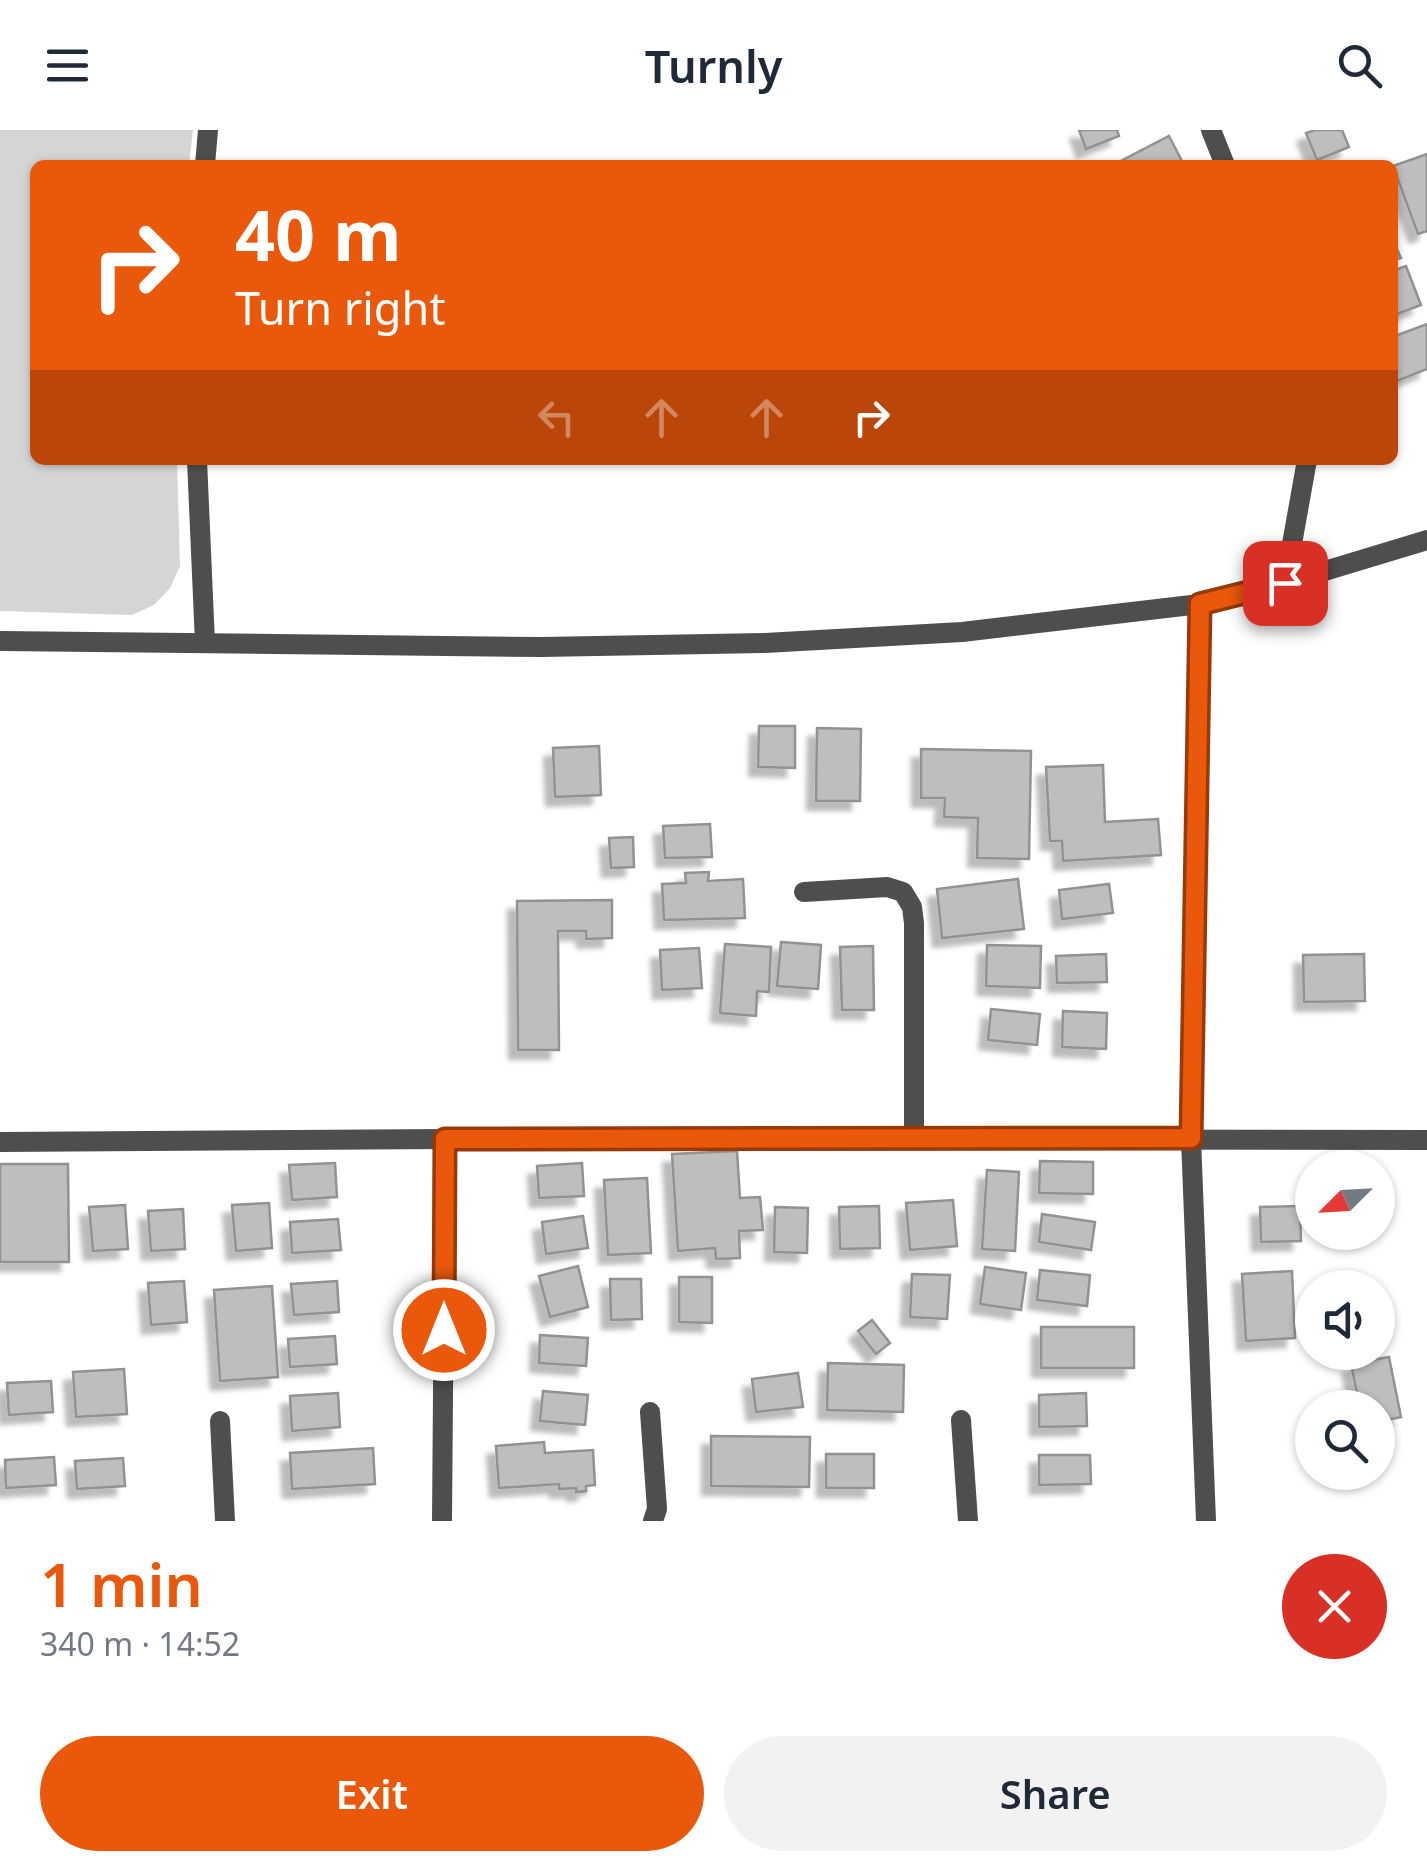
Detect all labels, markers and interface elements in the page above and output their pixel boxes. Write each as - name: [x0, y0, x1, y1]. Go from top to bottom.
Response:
- text: Turnly: [645, 35, 782, 96]
- icon: menu: [40, 38, 95, 93]
- icon: search: [1332, 38, 1387, 93]
- text: 40 m: [235, 186, 402, 282]
- icon: right: [70, 200, 200, 330]
- text: Turn right: [235, 277, 446, 338]
- icon: left: [529, 390, 584, 445]
- icon: ahead: [634, 390, 689, 445]
- icon: ahead: [739, 390, 794, 445]
- icon: right: [844, 390, 899, 445]
- pin: [1243, 541, 1328, 626]
- icon: arrive: [1258, 556, 1313, 611]
- north arrow: [1295, 1150, 1395, 1250]
- map controls: [1295, 1150, 1395, 1490]
- button: sound: [1295, 1270, 1395, 1370]
- position arrow: [392, 1278, 496, 1382]
- button: search: [1295, 1390, 1395, 1490]
- text: 1 min: [40, 1543, 203, 1625]
- button: close: [1282, 1554, 1387, 1659]
- text: 340 m · 14:52: [40, 1622, 240, 1665]
- button: Exit: [40, 1736, 704, 1851]
- button: Share: [724, 1736, 1387, 1851]

